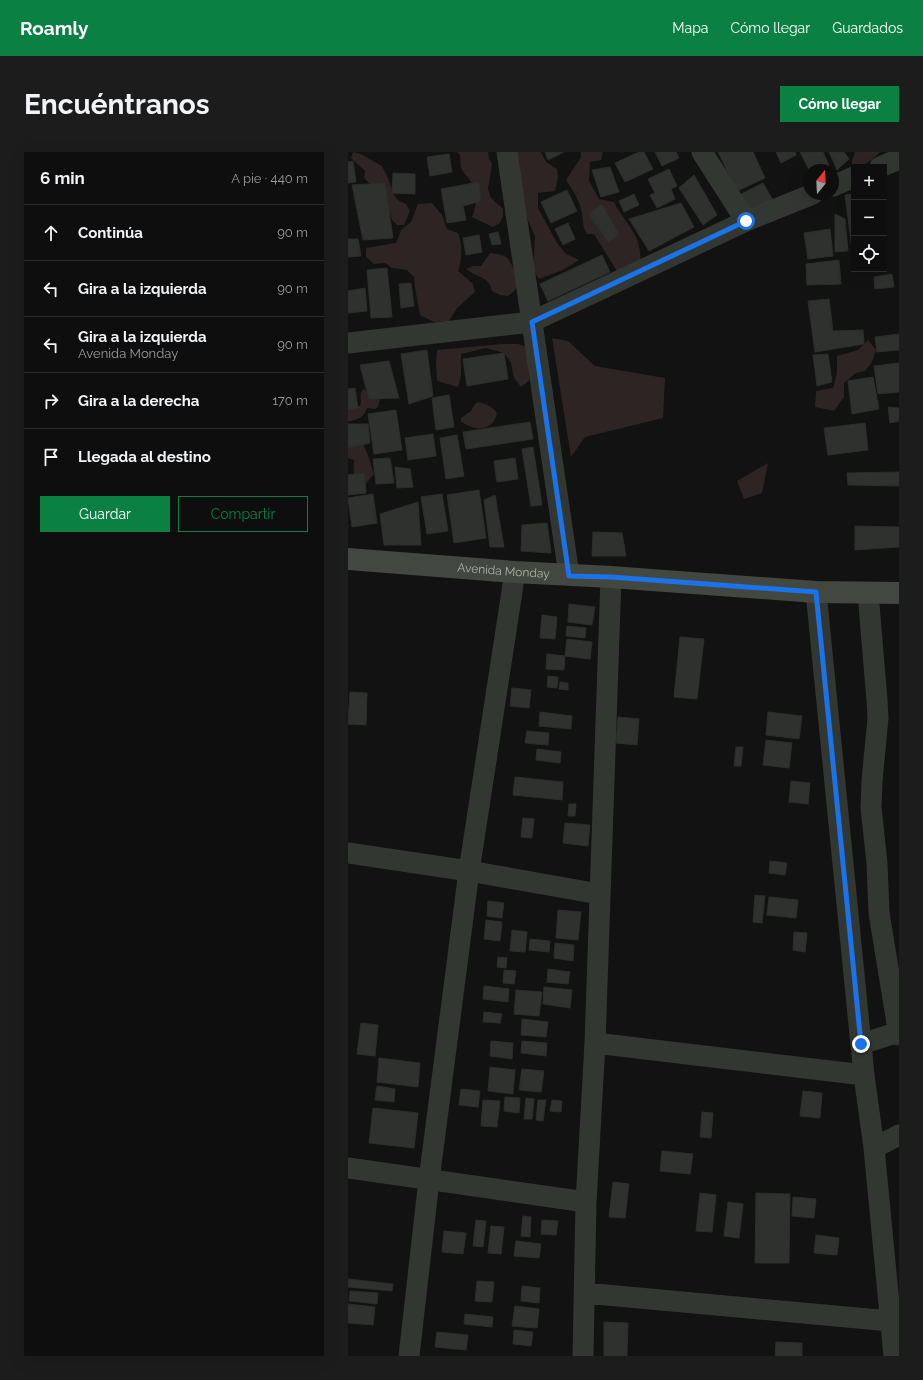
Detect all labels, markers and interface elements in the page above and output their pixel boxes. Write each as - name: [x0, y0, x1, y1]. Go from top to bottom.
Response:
- text: Roamly: [20, 17, 88, 39]
- text: Mapa: [672, 20, 708, 36]
- text: Cómo llegar: [730, 20, 810, 36]
- text: Guardados: [832, 20, 903, 36]
- button: Cómo llegar: [780, 86, 899, 122]
- text: Encuéntranos: [24, 88, 210, 121]
- north arrow: [803, 164, 839, 200]
- map controls: [851, 164, 887, 272]
- button: +: [851, 164, 887, 200]
- text: 6 min: [40, 168, 85, 188]
- text: A pie · 440 m: [231, 171, 308, 186]
- button: −: [851, 200, 887, 236]
- route start: [737, 212, 755, 230]
- icon: ahead: [40, 222, 62, 244]
- text: Continúa: [78, 224, 143, 242]
- text: 90 m: [277, 225, 308, 240]
- button: locate: [851, 236, 887, 272]
- icon: left: [40, 278, 62, 300]
- text: Gira a la izquierda: [78, 280, 207, 298]
- text: 90 m: [277, 281, 308, 296]
- text: Gira a la izquierda: [78, 328, 207, 346]
- icon: left: [40, 334, 62, 356]
- text: 90 m: [277, 337, 308, 352]
- text: Avenida Monday: [78, 346, 178, 361]
- icon: right: [40, 390, 62, 412]
- text: Gira a la derecha: [78, 392, 199, 410]
- text: 170 m: [272, 393, 308, 408]
- icon: arrive: [40, 446, 62, 468]
- text: Llegada al destino: [78, 448, 211, 466]
- button: Guardar: [40, 496, 170, 532]
- button: Compartir: [178, 496, 308, 532]
- street label: Avenida Monday: [457, 561, 551, 581]
- route end: [852, 1035, 870, 1053]

